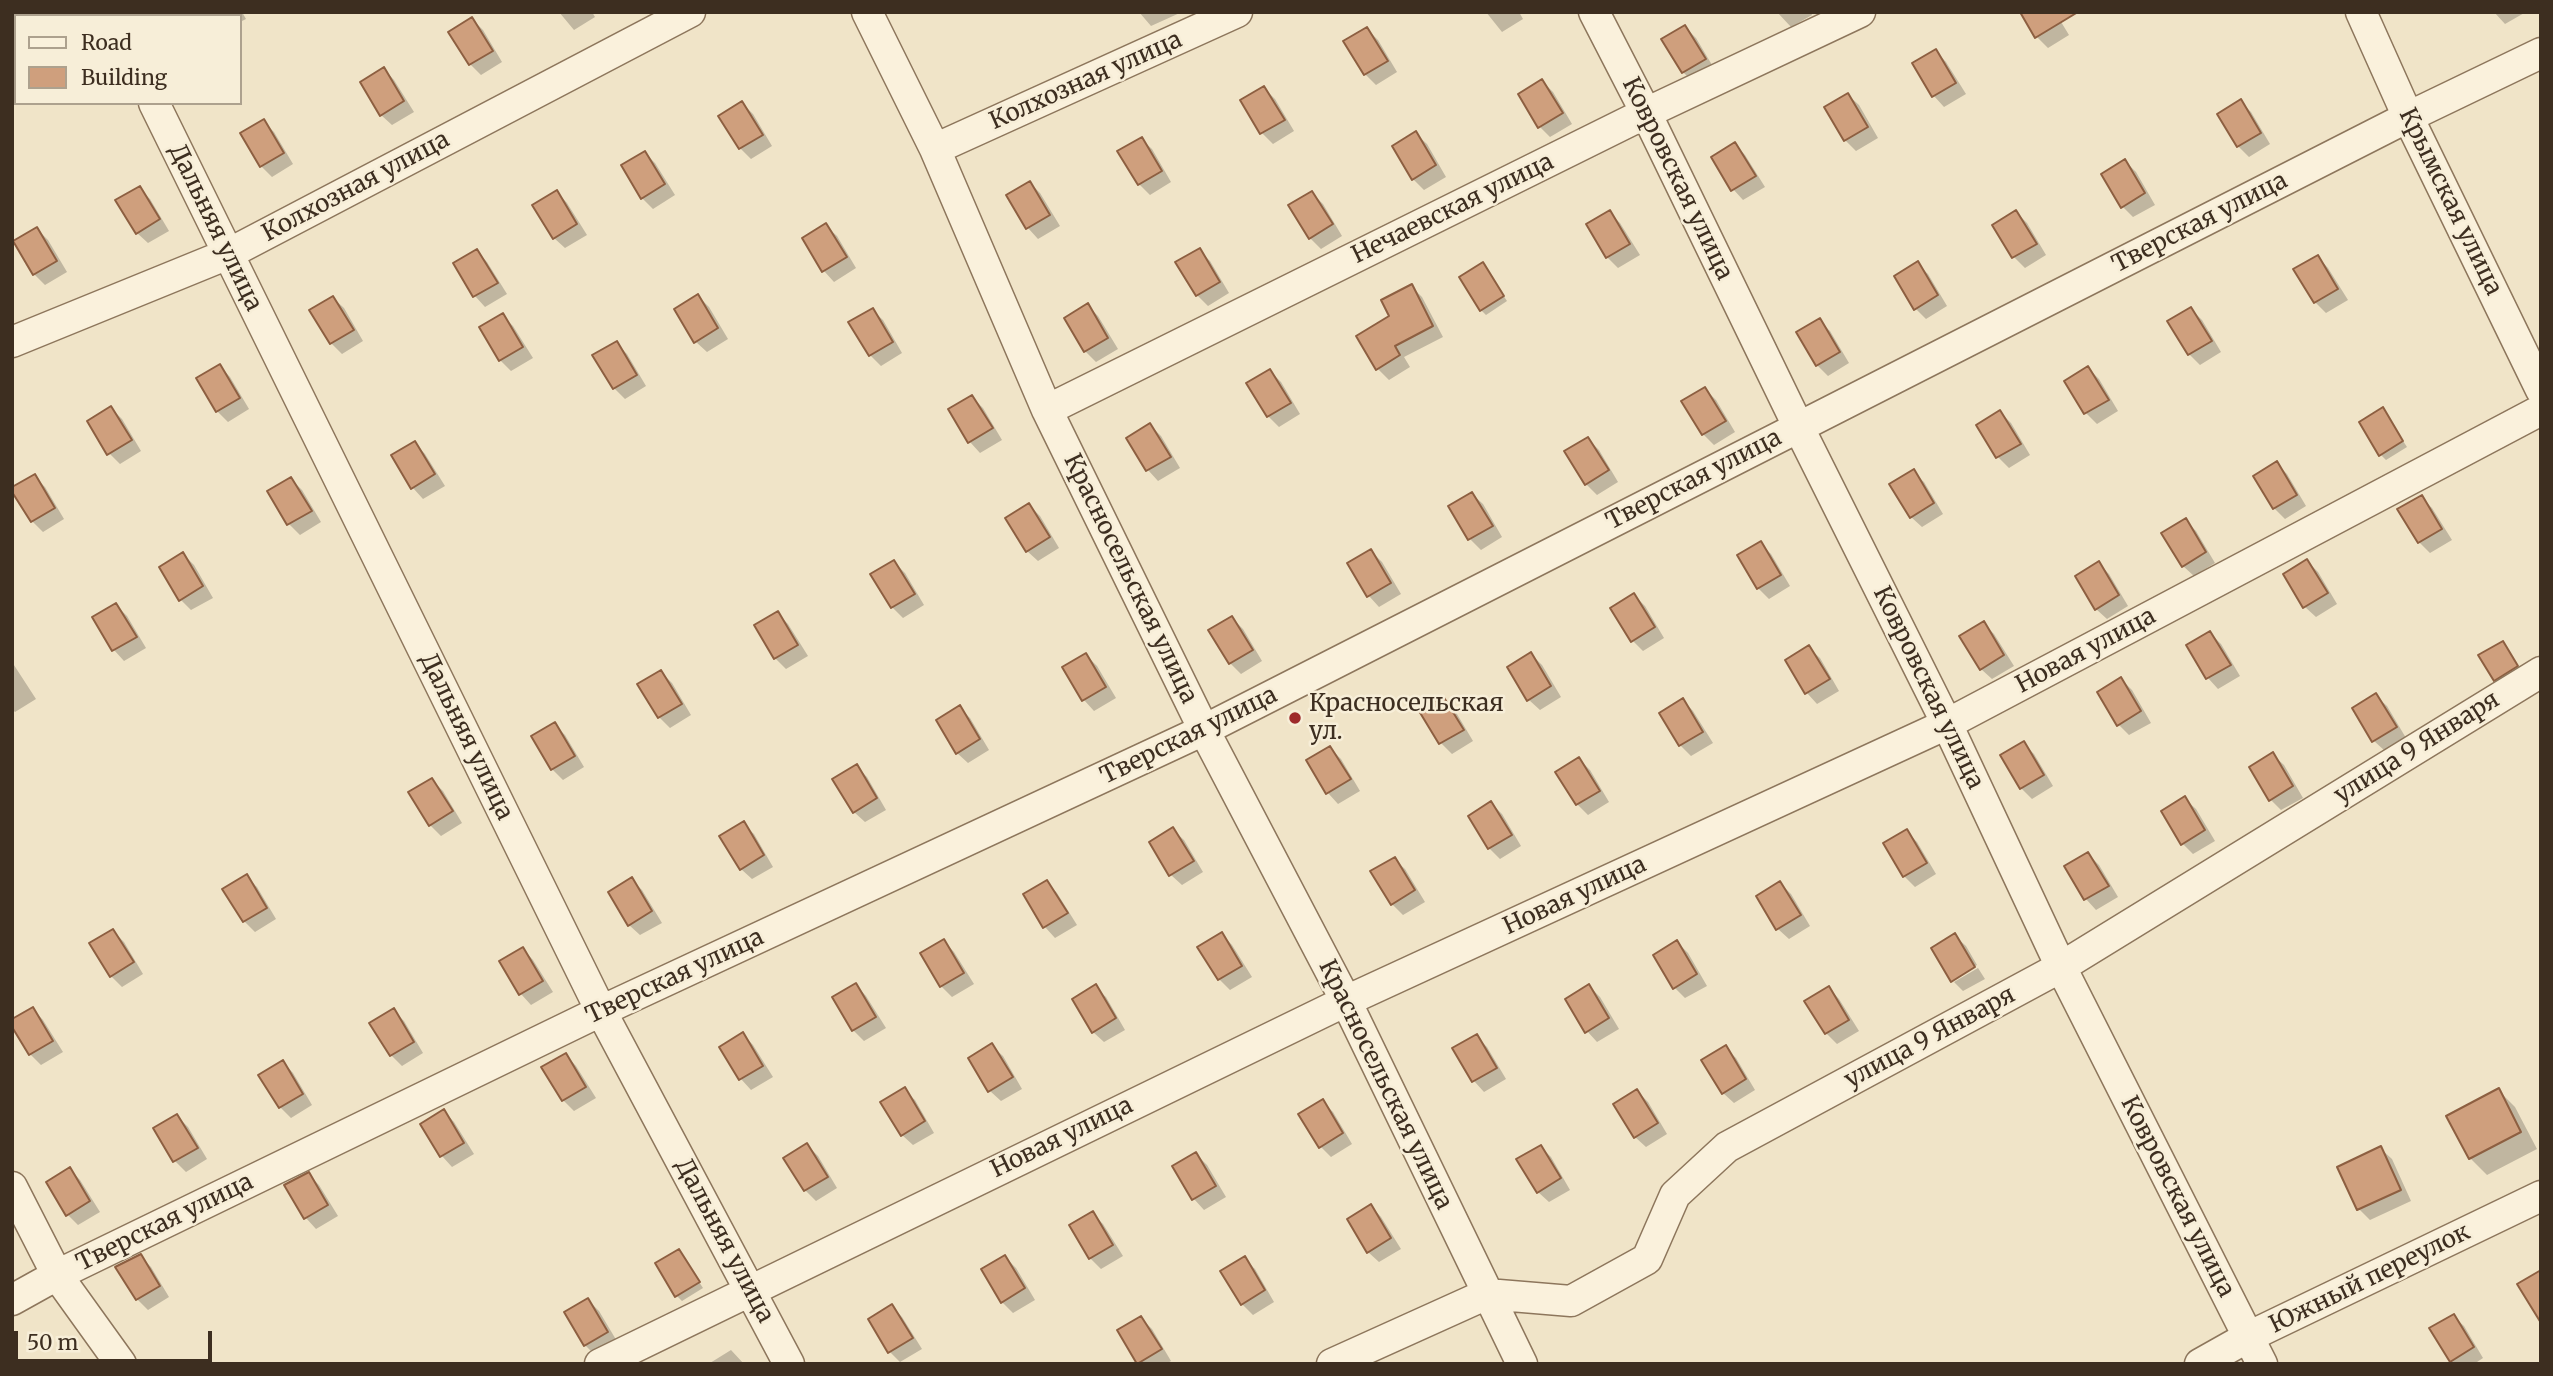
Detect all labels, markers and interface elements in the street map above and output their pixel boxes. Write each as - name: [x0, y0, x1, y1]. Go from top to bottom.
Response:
- legend: [14, 14, 242, 105]
- street label: Колхозная улица: [985, 26, 1187, 136]
- text: Road: [81, 29, 132, 56]
- text: Building: [81, 64, 167, 91]
- street label: Ковровская улица: [1615, 73, 1739, 285]
- street label: Крымская улица: [2392, 104, 2508, 300]
- street label: Колхозная улица: [258, 126, 454, 248]
- street label: Дальняя улица: [162, 140, 268, 316]
- street label: Нечаевская улица: [1348, 148, 1558, 270]
- street label: Тверская улица: [2108, 166, 2292, 280]
- street label: Тверская улица: [1602, 423, 1786, 537]
- street label: Красносельская улица: [1057, 450, 1203, 708]
- street label: Ковровская улица: [1866, 582, 1990, 794]
- street label: Новая улица: [2011, 602, 2161, 700]
- street label: Дальняя улица: [413, 649, 519, 825]
- street label: Тверская улица: [1096, 681, 1282, 791]
- street label: улица 9 Января: [2329, 686, 2505, 810]
- place label: Красносельская ул.: [1309, 690, 1504, 746]
- marker: Красносельская ул.: [1287, 710, 1303, 726]
- street label: Новая улица: [1499, 850, 1651, 942]
- street label: Тверская улица: [582, 923, 768, 1031]
- street label: Красносельская улица: [1312, 956, 1458, 1214]
- street label: улица 9 Января: [1840, 981, 2020, 1095]
- street label: Новая улица: [986, 1091, 1138, 1185]
- street label: Ковровская улица: [2114, 1092, 2240, 1302]
- street label: Дальняя улица: [669, 1154, 779, 1328]
- street label: Тверская улица: [72, 1168, 258, 1278]
- street label: Южный переулок: [2265, 1218, 2475, 1340]
- scale bar: [18, 1316, 215, 1360]
- text: 50 m: [27, 1329, 78, 1356]

